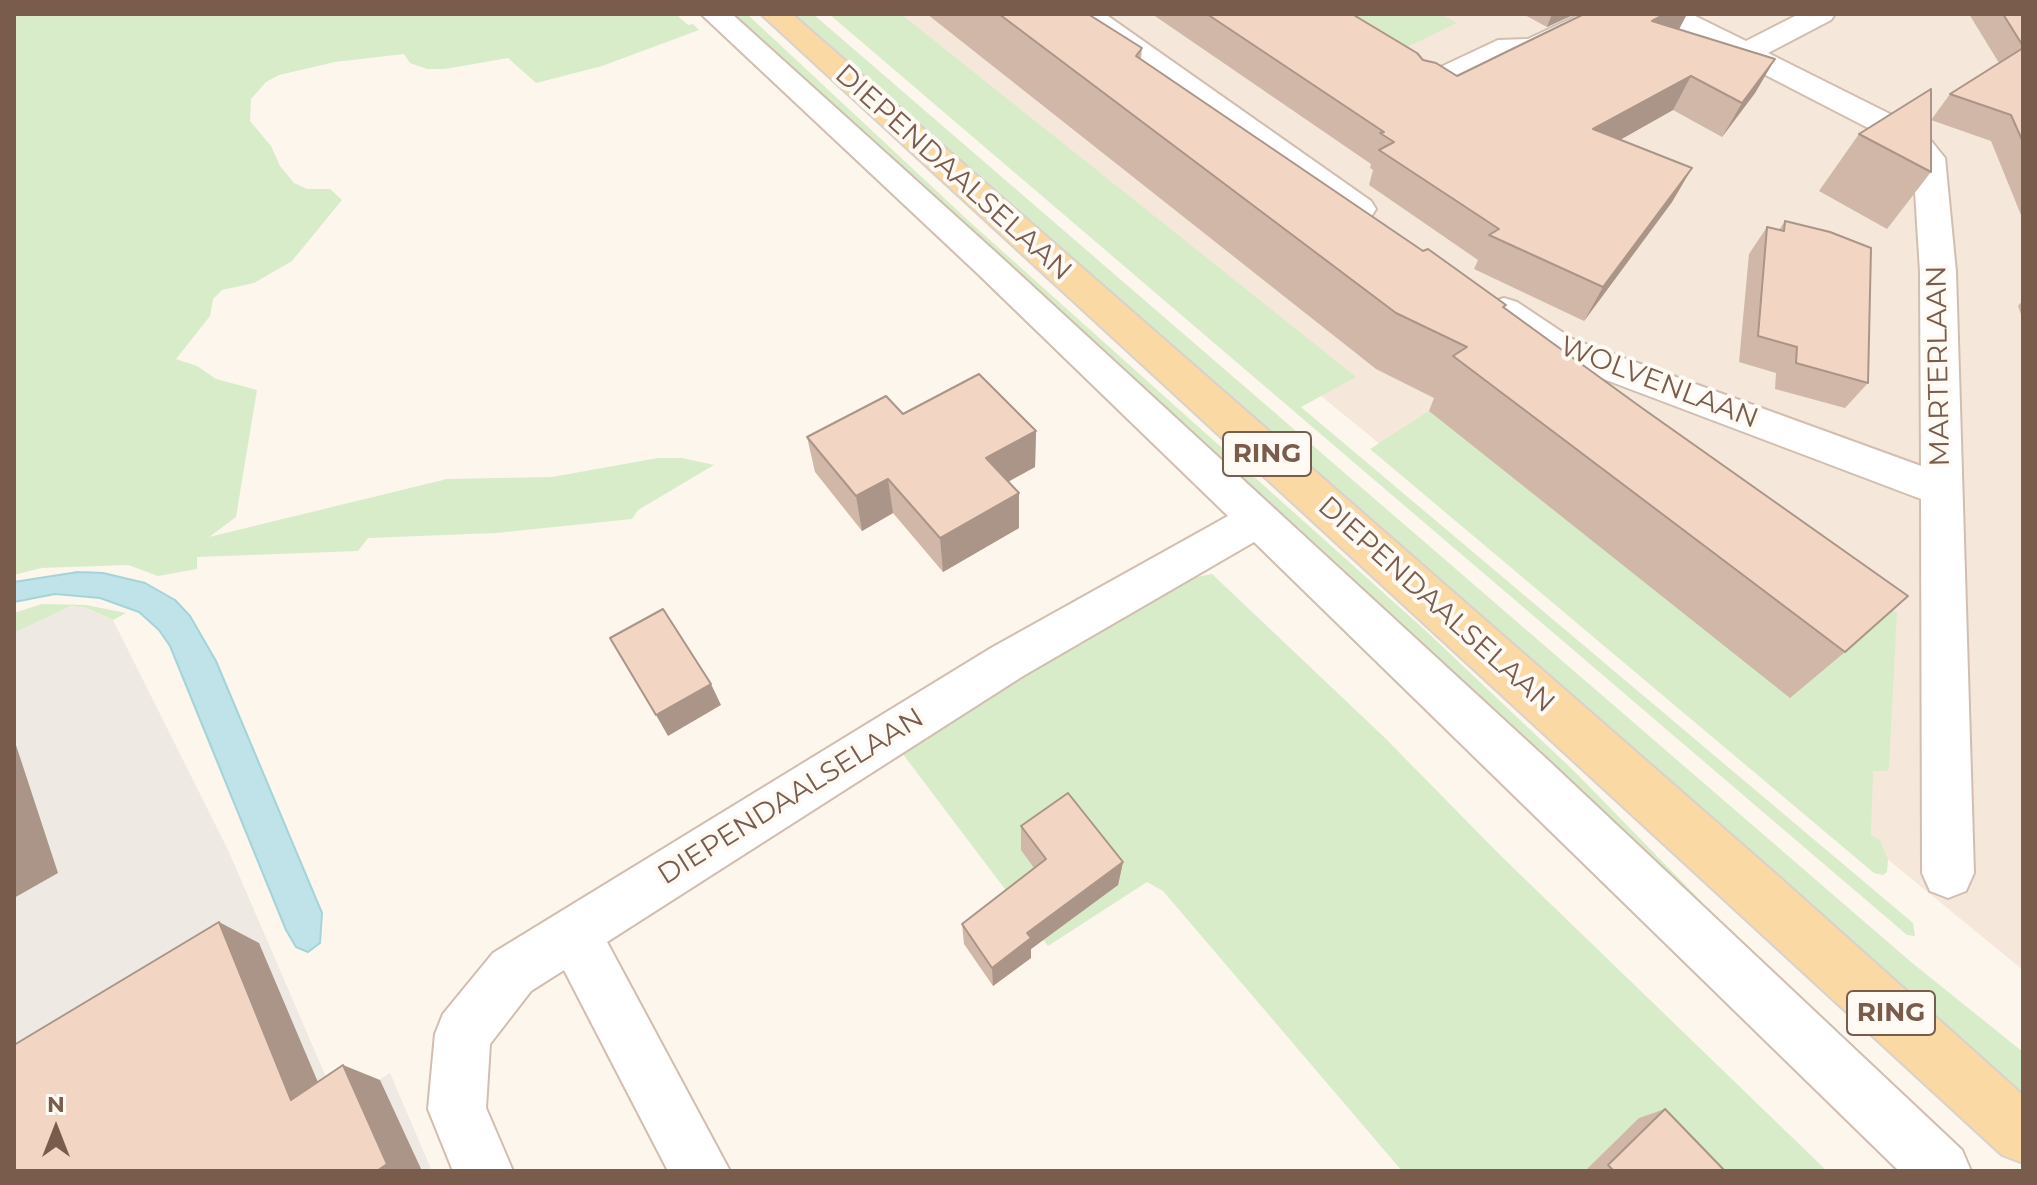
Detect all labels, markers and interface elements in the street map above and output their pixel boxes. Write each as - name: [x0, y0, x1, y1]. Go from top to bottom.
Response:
- street label: DIEPENDAALSELAAN: [828, 58, 1078, 288]
- street label: MARTERLAAN: [1920, 265, 1958, 467]
- street label: WOLVENLAAN: [1555, 330, 1763, 436]
- road number: RING: [1223, 432, 1311, 476]
- street label: DIEPENDAALSELAAN: [1311, 490, 1561, 720]
- street label: DIEPENDAALSELAAN: [652, 701, 930, 893]
- road number: RING: [1847, 991, 1935, 1035]
- north arrow: [16, 1089, 96, 1169]
- text: N: [47, 1091, 65, 1118]

